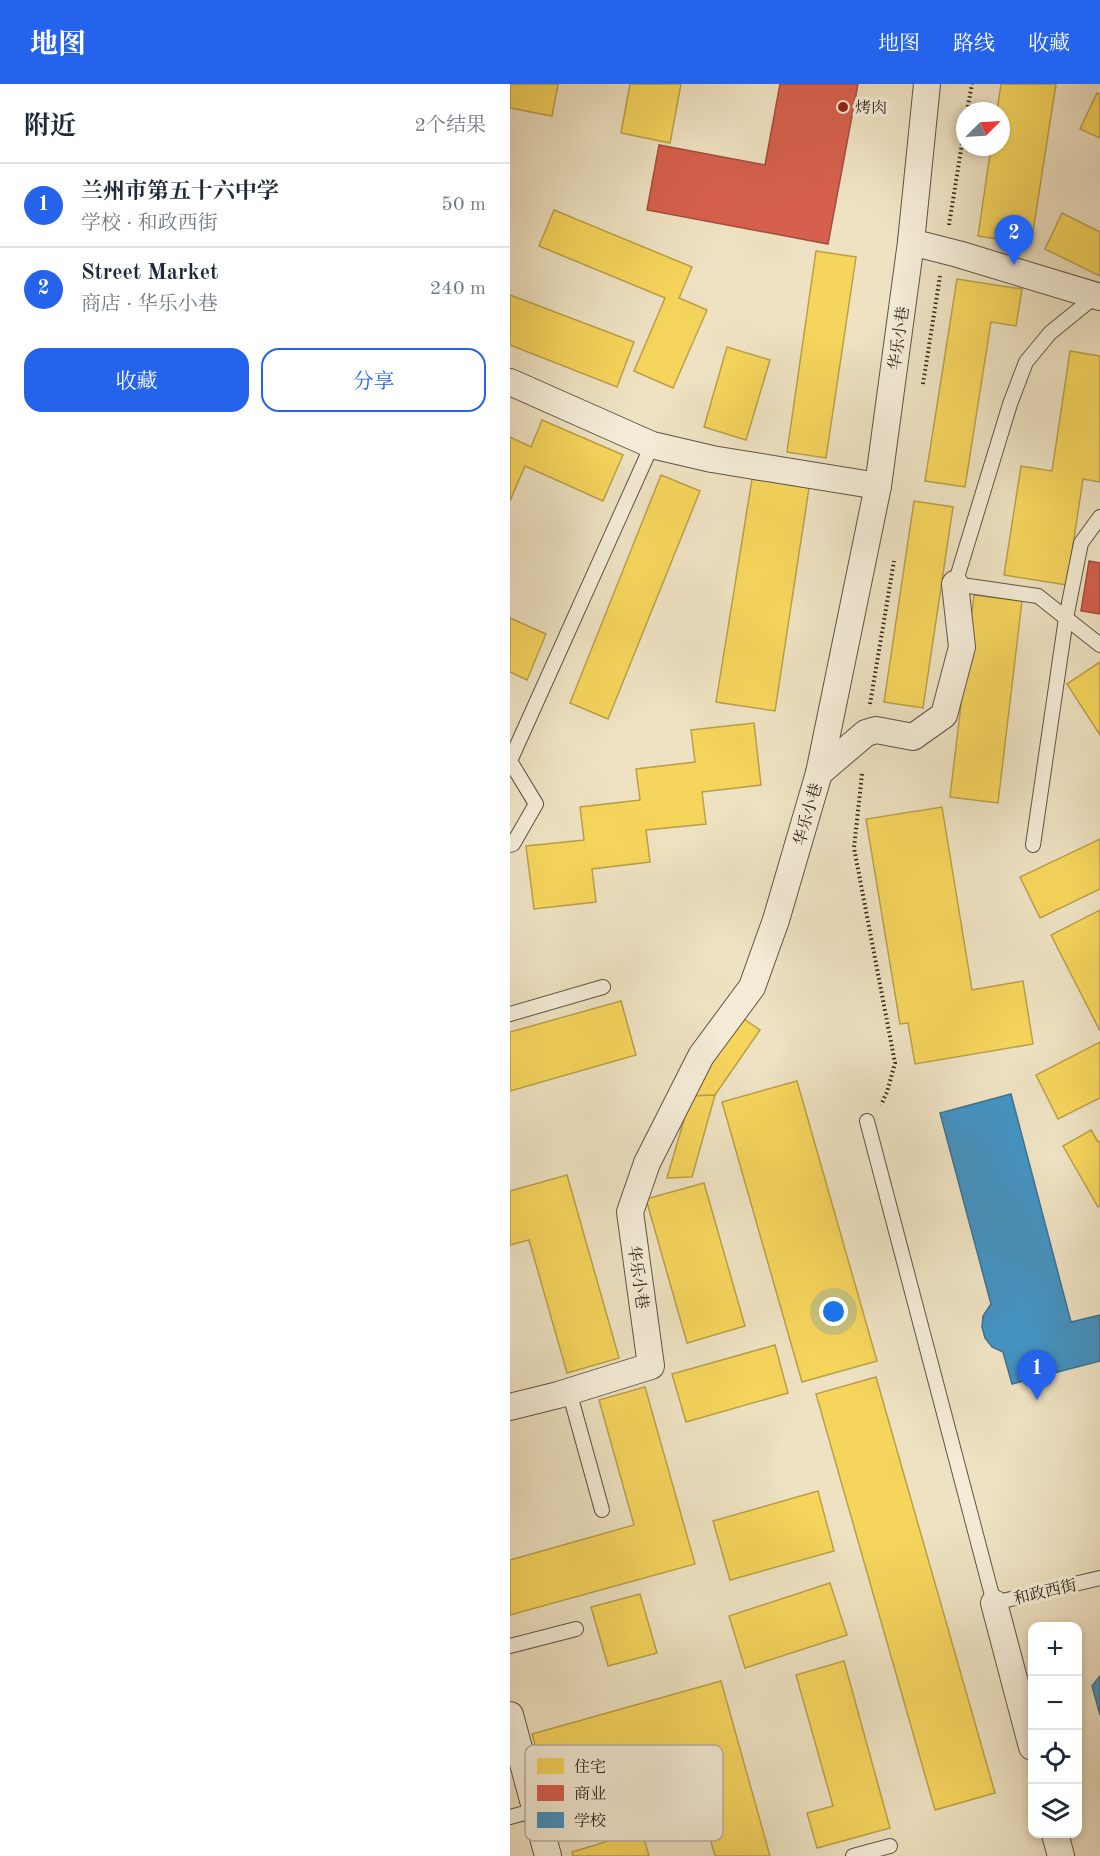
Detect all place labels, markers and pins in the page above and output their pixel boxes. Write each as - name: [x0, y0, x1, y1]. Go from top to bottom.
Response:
- place label: 烤肉: [855, 99, 887, 117]
- marker: 烤肉: [836, 100, 850, 114]
- pin: 2: [994, 216, 1034, 265]
- pin: 1: [1018, 1350, 1056, 1400]

